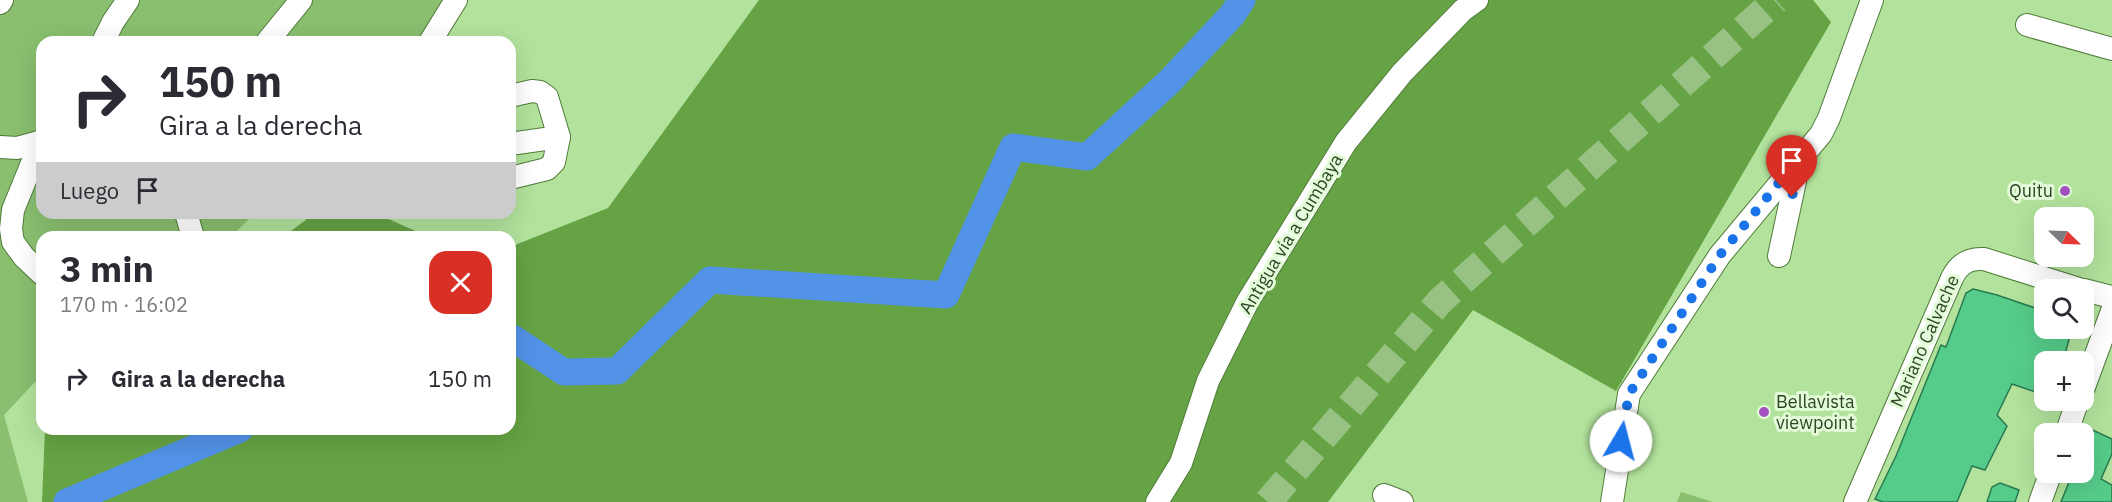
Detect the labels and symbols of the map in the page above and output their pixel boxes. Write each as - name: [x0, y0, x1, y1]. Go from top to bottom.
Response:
- pin: [1766, 135, 1817, 197]
- street label: Antigua vía a Cumbaya: [1234, 149, 1348, 318]
- place label: Quitu: [2009, 179, 2053, 202]
- marker: Quitu: [2058, 184, 2072, 198]
- north arrow: [2034, 207, 2094, 267]
- street label: Mariano Calvache: [1885, 271, 1964, 411]
- place label: Bellavista viewpoint: [1776, 390, 1855, 434]
- marker: Bellavista viewpoint: [1757, 405, 1771, 419]
- position arrow: [1589, 409, 1653, 473]

